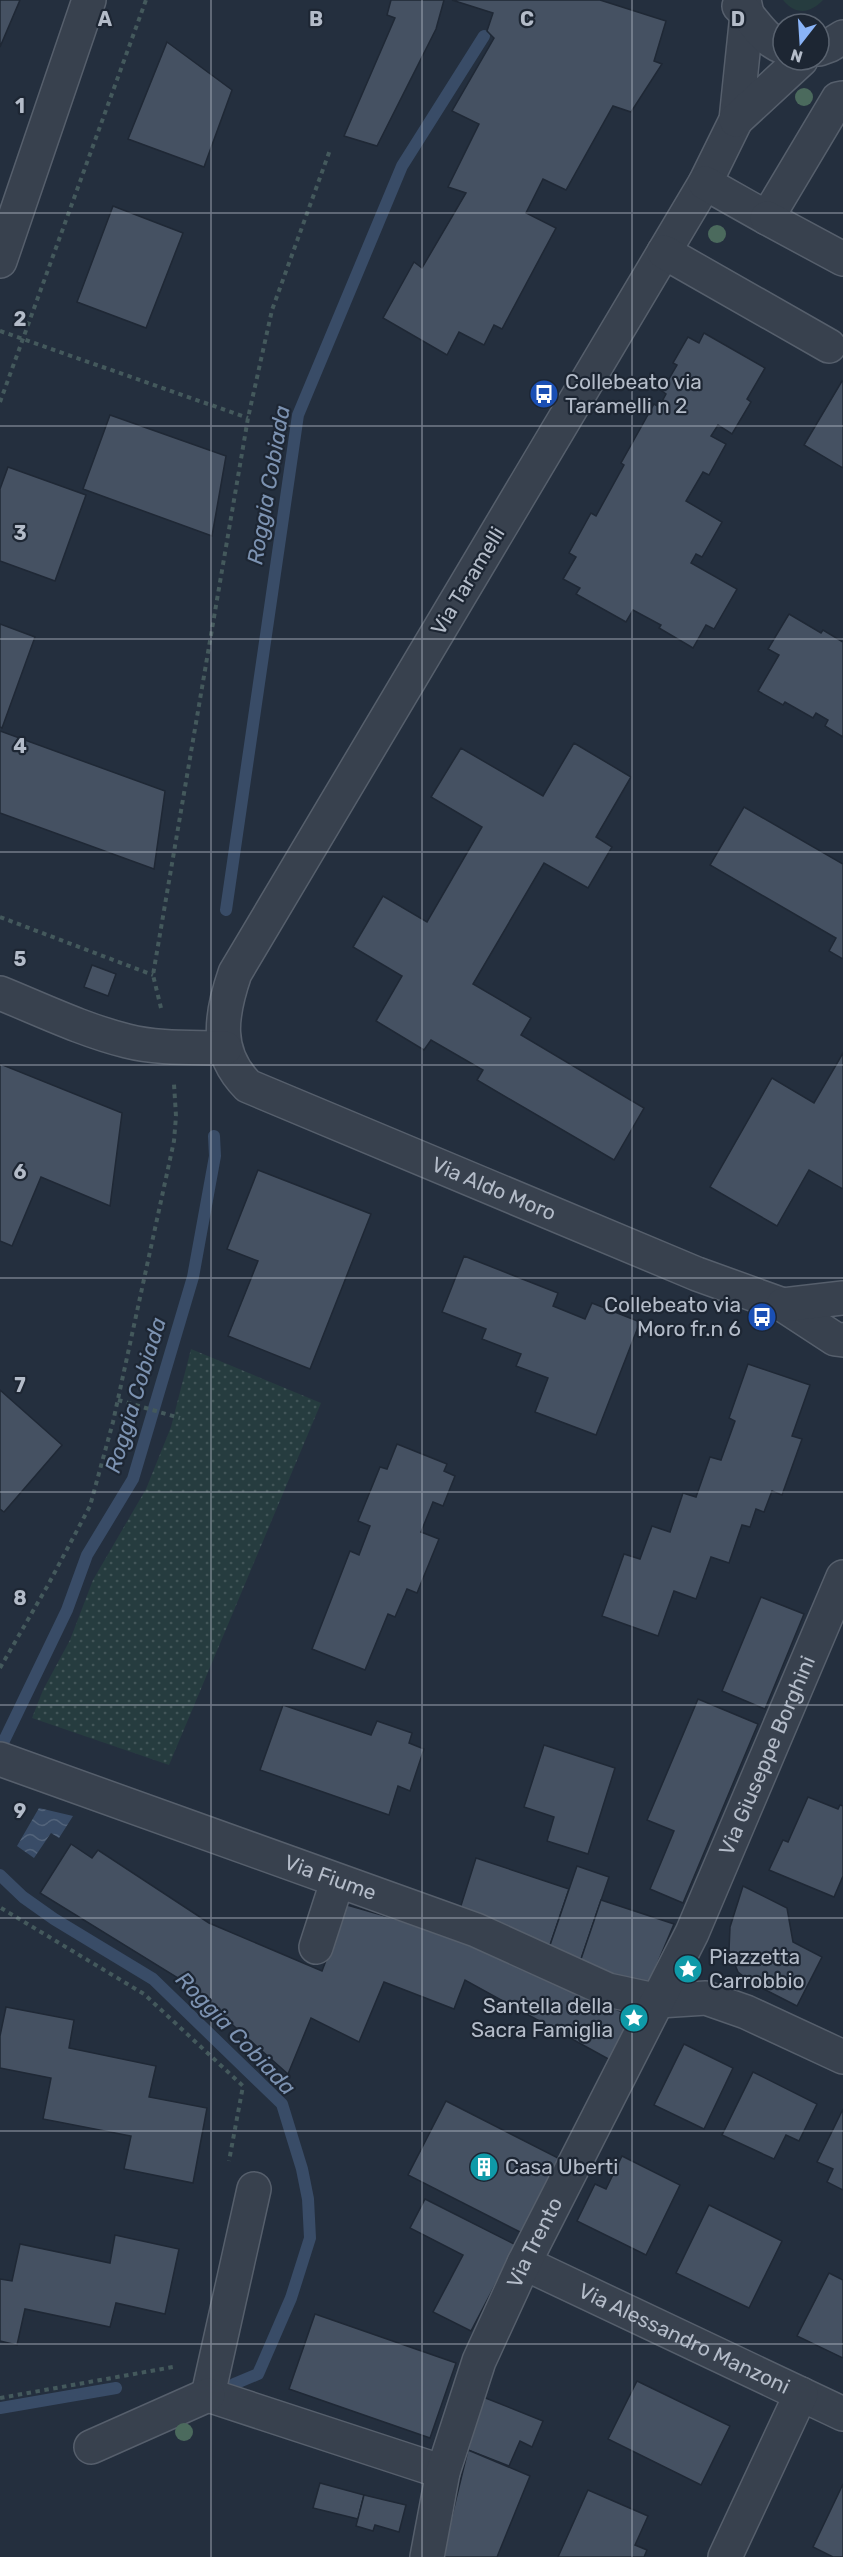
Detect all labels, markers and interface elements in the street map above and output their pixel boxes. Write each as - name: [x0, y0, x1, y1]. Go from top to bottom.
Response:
- text: A: [98, 7, 113, 31]
- text: B: [309, 7, 323, 31]
- text: C: [520, 7, 534, 31]
- text: D: [731, 7, 745, 31]
- north arrow: [771, 12, 831, 72]
- text: N: [788, 45, 805, 67]
- text: 1: [15, 94, 25, 118]
- text: 2: [14, 307, 27, 331]
- place label: Collebeato via Taramelli n 2: [565, 369, 702, 418]
- bus stop icon: Collebeato via Taramelli n 2: [528, 378, 560, 410]
- water label: Roggia Cobiada: [241, 403, 296, 567]
- text: 3: [13, 521, 27, 545]
- street label: Via Taramelli: [425, 522, 510, 639]
- text: 4: [13, 734, 27, 758]
- text: 5: [14, 947, 27, 971]
- street label: Via Aldo Moro: [428, 1151, 560, 1226]
- text: 6: [13, 1160, 27, 1184]
- place label: Collebeato via Moro fr.n 6: [604, 1292, 741, 1341]
- bus stop icon: Collebeato via Moro fr.n 6: [746, 1301, 778, 1333]
- water label: Roggia Cobiada: [99, 1314, 172, 1476]
- text: 7: [14, 1373, 26, 1397]
- text: 8: [13, 1586, 27, 1610]
- street label: Via Giuseppe Borghini: [713, 1652, 820, 1859]
- text: 9: [14, 1799, 27, 1823]
- street label: Via Fiume: [281, 1849, 380, 1905]
- place label: Piazzetta Carrobbio: [709, 1944, 805, 1993]
- place icon: Piazzetta Carrobbio: [672, 1953, 704, 1985]
- water label: Roggia Cobiada: [170, 1966, 301, 2101]
- place label: Santella della Sacra Famiglia: [471, 1993, 613, 2042]
- place icon: Santella della Sacra Famiglia: [618, 2002, 650, 2034]
- building icon: Casa Uberti: [468, 2151, 500, 2183]
- place label: Casa Uberti: [505, 2154, 618, 2179]
- street label: Via Trento: [501, 2193, 567, 2292]
- street label: Via Alessandro Manzoni: [575, 2278, 794, 2399]

